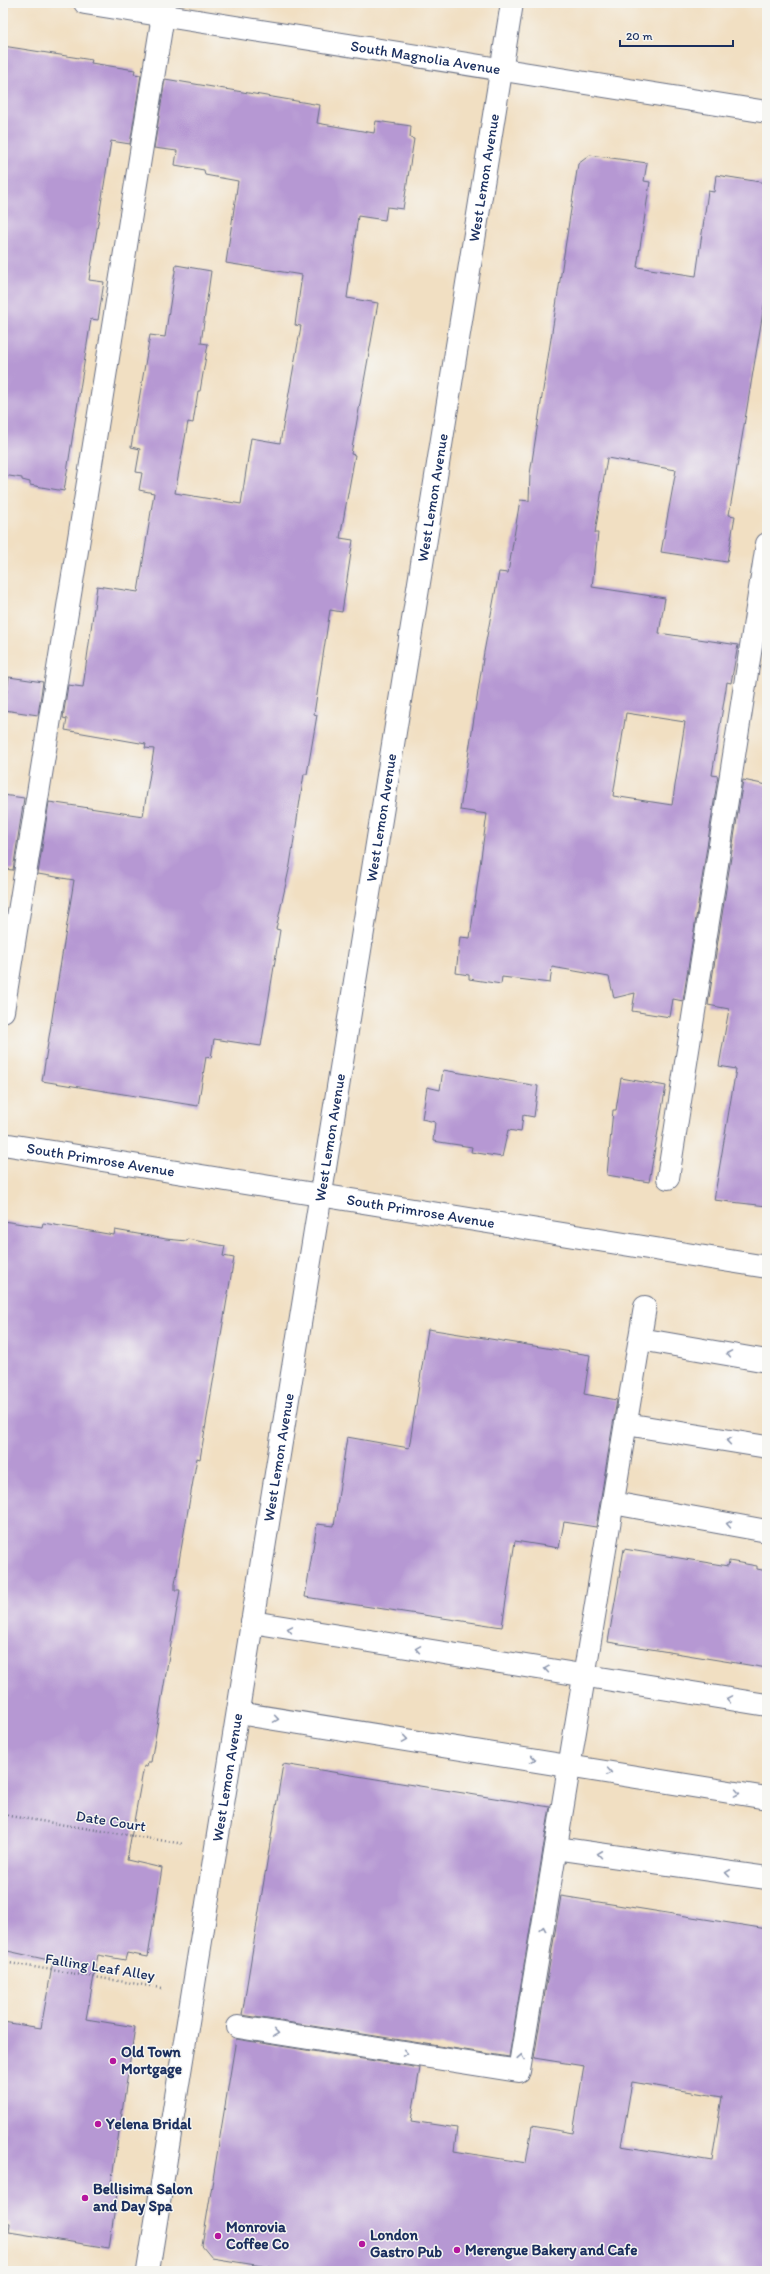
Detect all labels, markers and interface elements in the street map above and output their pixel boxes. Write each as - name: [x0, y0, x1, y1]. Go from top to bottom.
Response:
- scale bar: [620, 22, 733, 48]
- text: 20 m: [626, 29, 653, 43]
- street label: South Magnolia Avenue: [349, 37, 502, 78]
- street label: West Lemon Avenue: [465, 112, 503, 243]
- street label: West Lemon Avenue: [413, 432, 452, 563]
- street label: West Lemon Avenue: [362, 752, 400, 883]
- street label: West Lemon Avenue: [311, 1072, 349, 1203]
- street label: South Primrose Avenue: [25, 1139, 176, 1181]
- street label: South Primrose Avenue: [345, 1190, 496, 1232]
- one-way arrow: [725, 1350, 732, 1359]
- street label: West Lemon Avenue: [259, 1392, 298, 1523]
- one-way arrow: [725, 1437, 732, 1445]
- one-way arrow: [725, 1520, 732, 1529]
- one-way arrow: [287, 1625, 293, 1633]
- one-way arrow: [415, 1645, 422, 1654]
- one-way arrow: [544, 1665, 550, 1674]
- one-way arrow: [725, 1695, 732, 1703]
- street label: West Lemon Avenue: [208, 1712, 246, 1843]
- one-way arrow: [273, 1715, 279, 1723]
- one-way arrow: [401, 1734, 408, 1743]
- one-way arrow: [530, 1754, 536, 1763]
- one-way arrow: [606, 1767, 612, 1775]
- one-way arrow: [734, 1788, 741, 1797]
- street label: Date Court: [75, 1807, 148, 1835]
- one-way arrow: [597, 1850, 603, 1859]
- one-way arrow: [725, 1869, 731, 1878]
- one-way arrow: [538, 1926, 546, 1932]
- street label: Falling Leaf Alley: [44, 1949, 156, 1985]
- one-way arrow: [273, 2028, 279, 2037]
- place label: Old Town Mortgage: [121, 2043, 182, 2079]
- one-way arrow: [401, 2048, 408, 2057]
- one-way arrow: [516, 2054, 525, 2060]
- marker: Old Town Mortgage: [108, 2056, 118, 2066]
- place label: Yelena Bridal: [105, 2115, 192, 2133]
- marker: Yelena Bridal: [93, 2119, 103, 2129]
- place label: Bellisima Salon and Day Spa: [93, 2180, 193, 2216]
- marker: Bellisima Salon and Day Spa: [80, 2193, 90, 2203]
- place label: Monrovia Coffee Co: [226, 2218, 290, 2253]
- place label: London Gastro Pub: [370, 2226, 442, 2261]
- marker: Monrovia Coffee Co: [213, 2231, 223, 2241]
- marker: London Gastro Pub: [357, 2239, 367, 2249]
- place label: Merengue Bakery and Cafe: [465, 2241, 637, 2260]
- marker: Merengue Bakery and Cafe: [452, 2245, 462, 2255]

